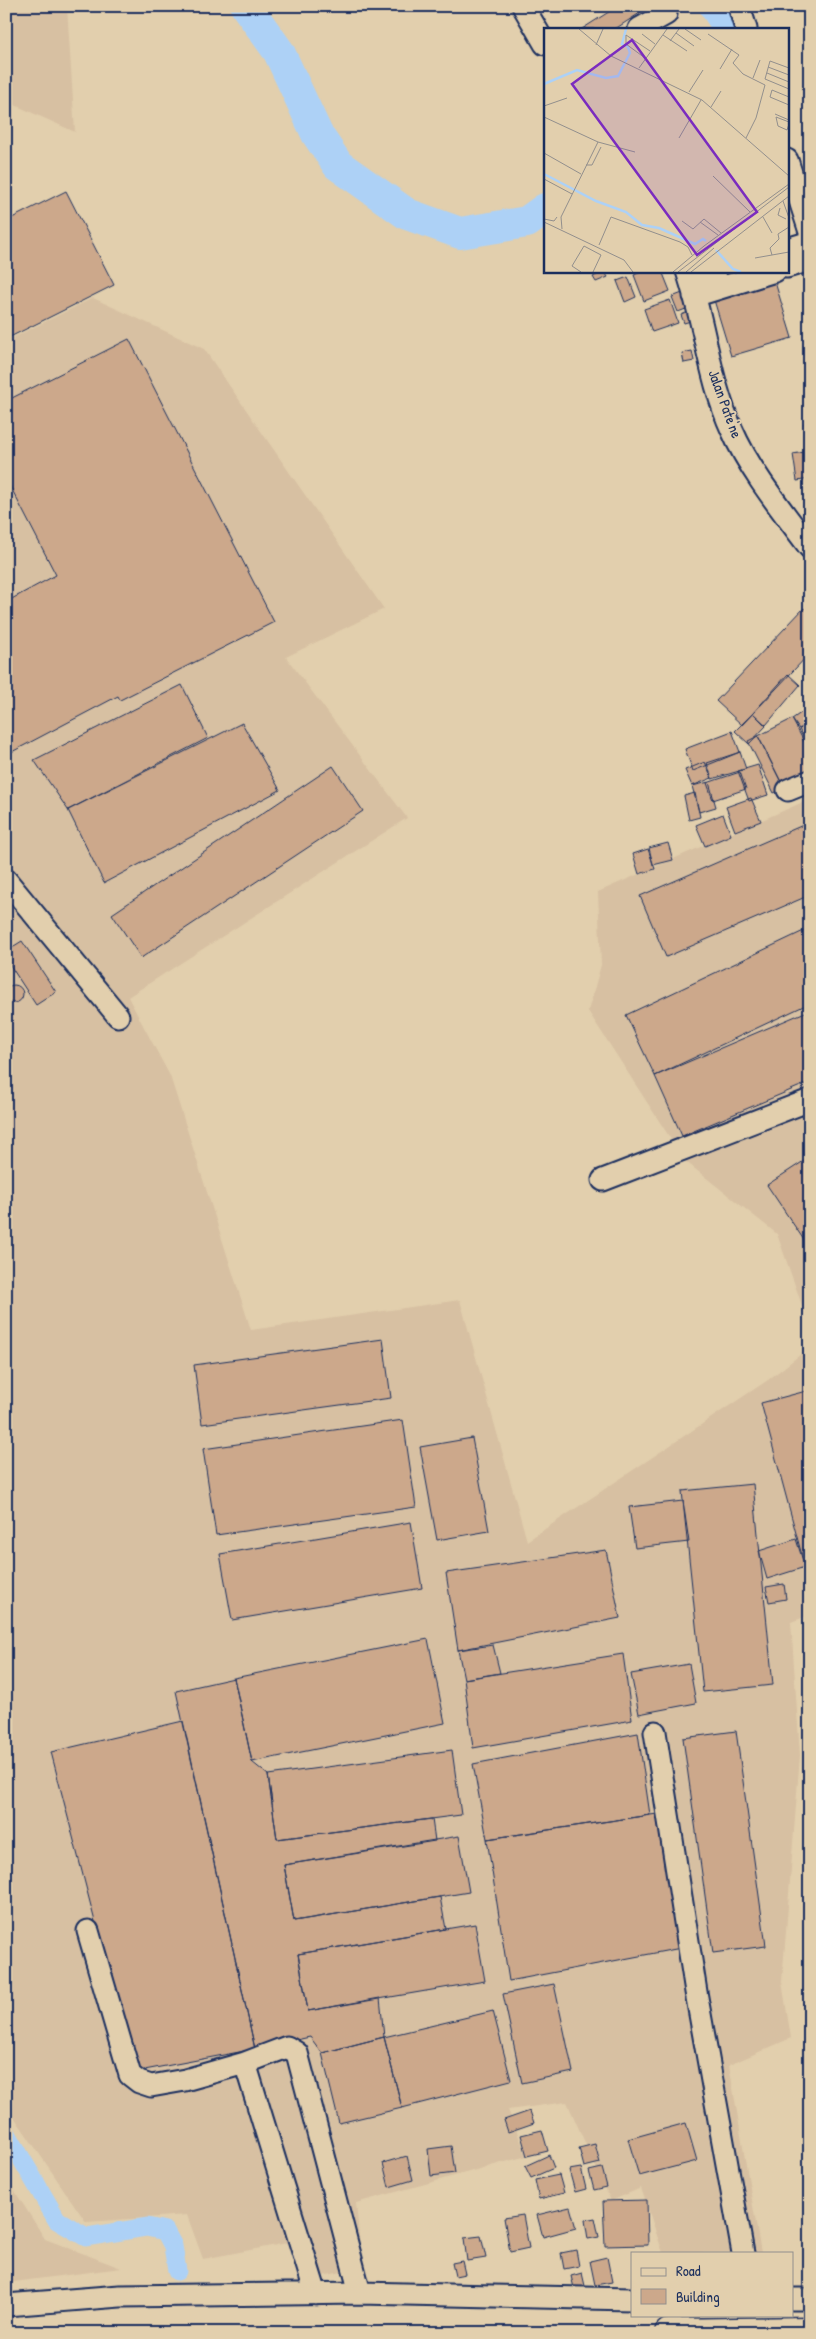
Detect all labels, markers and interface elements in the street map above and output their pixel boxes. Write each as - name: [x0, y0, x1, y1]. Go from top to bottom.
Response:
- inset map: [544, 28, 788, 272]
- street label: Jalan Pate'ne: [703, 367, 747, 441]
- legend: [631, 2252, 794, 2316]
- text: Road: [676, 2260, 701, 2281]
- text: Building: [676, 2286, 720, 2307]

